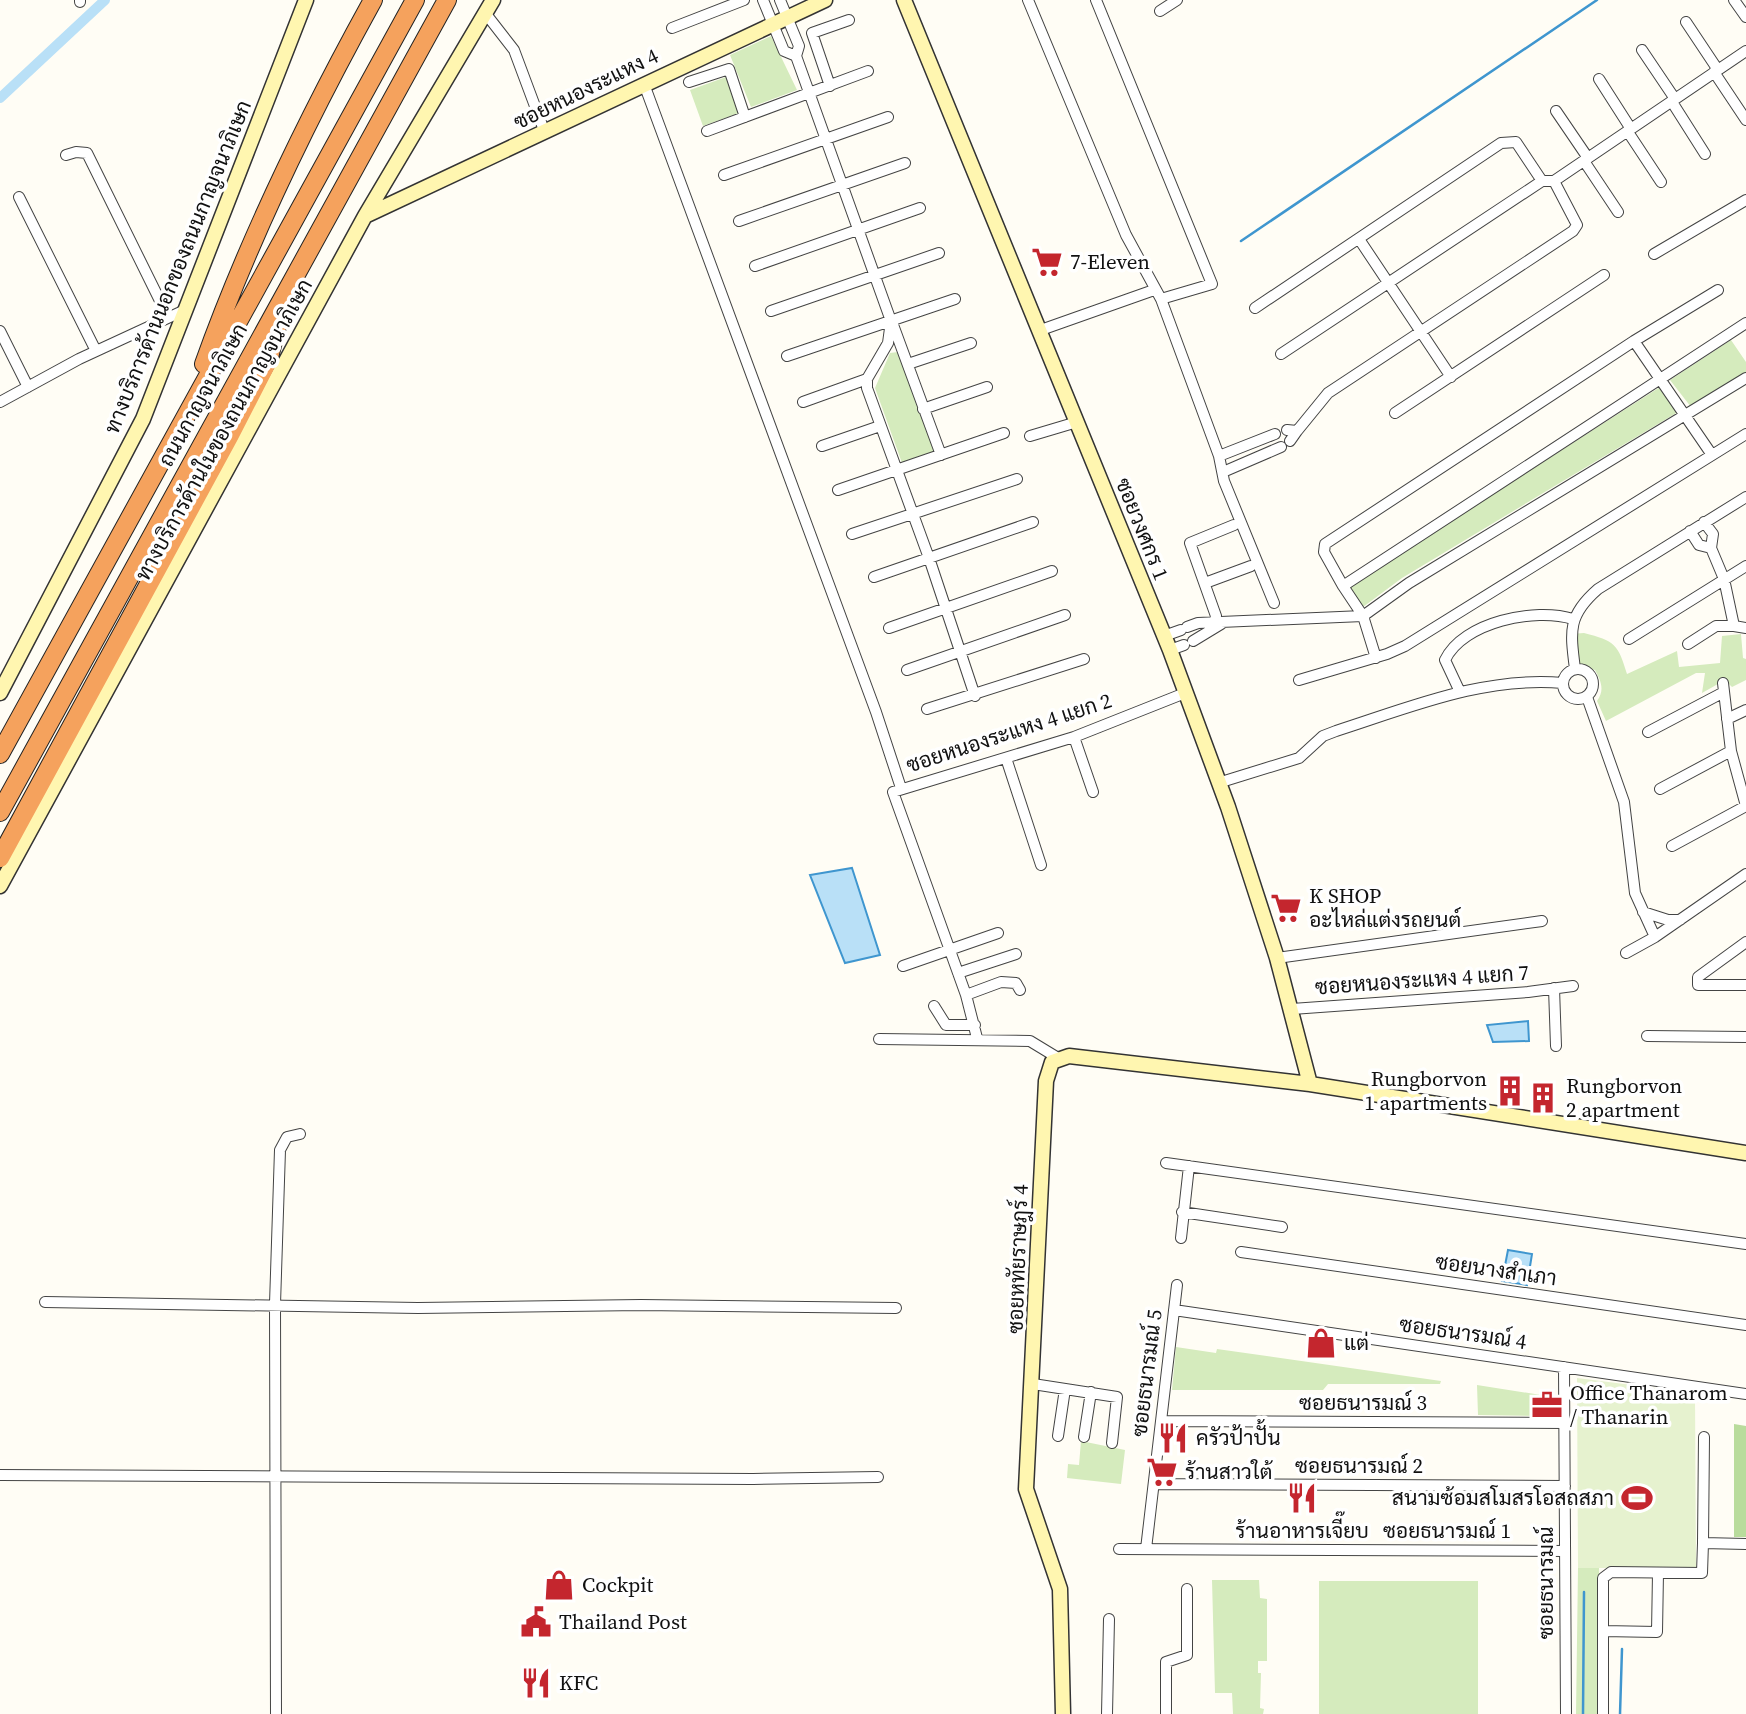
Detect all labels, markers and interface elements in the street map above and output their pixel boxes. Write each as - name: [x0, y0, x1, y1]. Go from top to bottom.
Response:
- street label: ซอยหนองระแหง 4: [509, 41, 663, 136]
- street label: ทางบริการด้านนอกของถนนกาญจนาภิเษก: [99, 97, 257, 437]
- supermarket icon: 7-Eleven: [1030, 245, 1064, 279]
- place label: 7-Eleven: [1070, 247, 1150, 276]
- street label: ทางบริการด้านในของถนนกาญจนาภิเษก: [128, 274, 319, 586]
- street label: ถนนกาญจนาภิเษก: [153, 319, 253, 471]
- street label: ซอยวงศกร 1: [1109, 473, 1176, 584]
- street label: ซอยหนองระแหง 4 แยก 2: [902, 686, 1115, 779]
- place label: K SHOP อะไหล่แต่งรถยนต์: [1309, 881, 1461, 934]
- supermarket icon: K SHOP อะไหล่แต่งรถยนต์: [1269, 891, 1303, 925]
- street label: ซอยหนองระแหง 4 แยก 7: [1314, 958, 1530, 1001]
- place label: Rungborvon 1 apartments: [1364, 1064, 1487, 1117]
- place label: Rungborvon 2 apartment: [1566, 1071, 1683, 1124]
- building icon: Rungborvon 1 apartments: [1493, 1074, 1527, 1108]
- building icon: Rungborvon 2 apartment: [1526, 1081, 1560, 1115]
- street label: ซอยหทัยราษฎร์ 4: [1000, 1183, 1035, 1334]
- street label: ซอยนางสำเภา: [1433, 1247, 1559, 1292]
- street label: ซอยธนารมณ์ 5: [1124, 1308, 1169, 1438]
- street label: ซอยธนารมณ์ 4: [1398, 1309, 1529, 1356]
- shop icon: แต่: [1304, 1326, 1338, 1360]
- place label: แต่: [1344, 1328, 1369, 1357]
- place label: Office Thanarom / Thanarin: [1570, 1378, 1728, 1431]
- street label: ซอยธนารมณ์ 3: [1299, 1388, 1427, 1417]
- office icon: Office Thanarom / Thanarin: [1530, 1388, 1564, 1422]
- place label: ครัวป้าปั้น: [1196, 1419, 1281, 1452]
- restaurant icon: ครัวป้าปั้น: [1156, 1421, 1190, 1455]
- street label: ซอยธนารมณ์ 2: [1295, 1451, 1423, 1480]
- supermarket icon: ร้านสาวใต้: [1145, 1455, 1179, 1489]
- place label: ร้านสาวใต้: [1185, 1457, 1273, 1486]
- restaurant icon: ร้านอาหารเจี๊ยบ: [1285, 1481, 1319, 1515]
- sports icon: สนามซ้อมสโมสรโอสถสภา: [1620, 1481, 1654, 1515]
- place label: สนามซ้อมสโมสรโอสถสภา: [1392, 1483, 1614, 1512]
- place label: ร้านอาหารเจี๊ยบ: [1235, 1511, 1369, 1545]
- street label: ซอยธนารมณ์ 1: [1383, 1516, 1511, 1545]
- street label: ซอยธนารมณ์: [1531, 1527, 1560, 1639]
- shop icon: Cockpit: [542, 1568, 576, 1602]
- place label: Cockpit: [582, 1570, 654, 1599]
- public building icon: Thailand Post: [519, 1605, 553, 1639]
- place label: Thailand Post: [559, 1607, 687, 1636]
- restaurant icon: KFC: [519, 1666, 553, 1700]
- place label: KFC: [559, 1668, 598, 1697]

